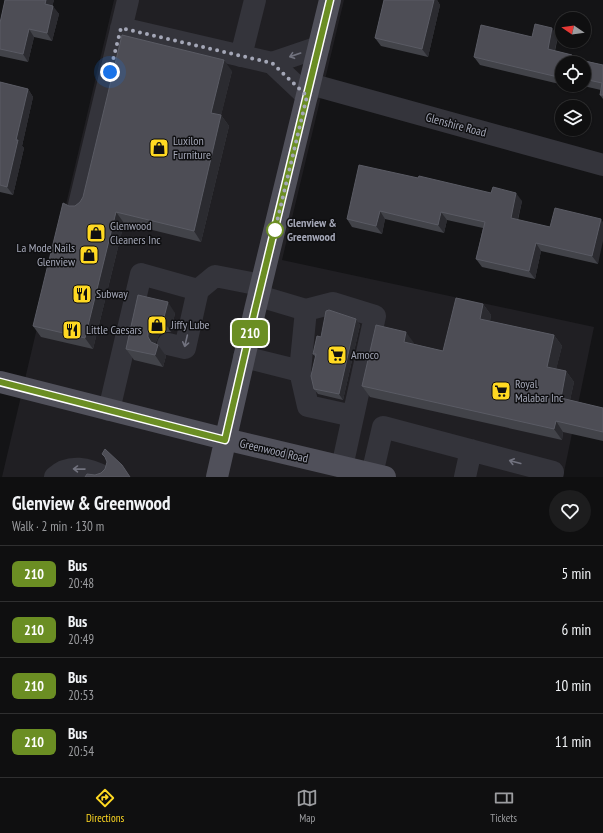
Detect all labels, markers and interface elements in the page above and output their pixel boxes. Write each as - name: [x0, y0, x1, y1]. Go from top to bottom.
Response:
- north arrow: [555, 12, 591, 48]
- map controls: [555, 12, 591, 136]
- one-way arrow: [290, 52, 302, 60]
- button: locate: [555, 56, 591, 92]
- your location: [100, 62, 120, 82]
- button: layers: [555, 100, 591, 136]
- street label: Glenshire Road: [424, 109, 488, 140]
- place label: Luxilon Furniture: [173, 133, 211, 162]
- shop icon: Luxilon Furniture: [148, 137, 170, 159]
- place label: Glenview & Greenwood: [287, 215, 337, 244]
- place label: Glenwood Cleaners Inc: [110, 218, 161, 247]
- marker: Glenview & Greenwood: [266, 221, 284, 239]
- shop icon: Glenwood Cleaners Inc: [85, 222, 107, 244]
- place label: La Mode Nails Glenview: [17, 240, 76, 269]
- shop icon: La Mode Nails Glenview: [78, 244, 100, 266]
- restaurant icon: Subway: [71, 283, 93, 305]
- place label: Subway: [96, 286, 128, 301]
- shop icon: Jiffy Lube: [146, 314, 168, 336]
- place label: Jiffy Lube: [170, 317, 210, 332]
- restaurant icon: Little Caesars: [61, 319, 83, 341]
- line badge: 210: [227, 320, 273, 346]
- place label: Little Caesars: [86, 322, 142, 337]
- text: 210: [240, 324, 260, 342]
- one-way arrow: [182, 334, 190, 347]
- supermarket icon: Amoco: [326, 344, 348, 366]
- place label: Amoco: [351, 347, 379, 362]
- place label: Royal Malabar Inc: [515, 376, 564, 405]
- supermarket icon: Royal Malabar Inc: [490, 380, 512, 402]
- street label: Greenwood Road: [238, 435, 310, 466]
- one-way arrow: [509, 458, 522, 465]
- one-way arrow: [73, 465, 86, 473]
- button: heart: [549, 490, 591, 532]
- text: Glenview & Greenwood: [12, 491, 171, 515]
- text: Walk · 2 min · 130 m: [12, 518, 104, 535]
- text: Bus: [68, 556, 87, 575]
- text: 5 min: [561, 564, 591, 583]
- text: 210: [24, 565, 44, 583]
- text: 20:48: [68, 575, 94, 592]
- text: Bus: [68, 612, 87, 631]
- text: 6 min: [561, 620, 591, 639]
- text: 210: [24, 621, 44, 639]
- text: 20:49: [68, 631, 94, 648]
- text: Bus: [68, 668, 87, 687]
- text: 10 min: [555, 676, 591, 695]
- text: 210: [24, 677, 44, 695]
- text: 20:53: [68, 687, 94, 704]
- text: Bus: [68, 724, 87, 743]
- text: 11 min: [555, 732, 591, 751]
- text: 210: [24, 733, 44, 751]
- text: 20:54: [68, 743, 94, 760]
- tab: Directions: [86, 787, 124, 825]
- tab: Map: [296, 787, 318, 825]
- tab: Tickets: [490, 787, 517, 825]

